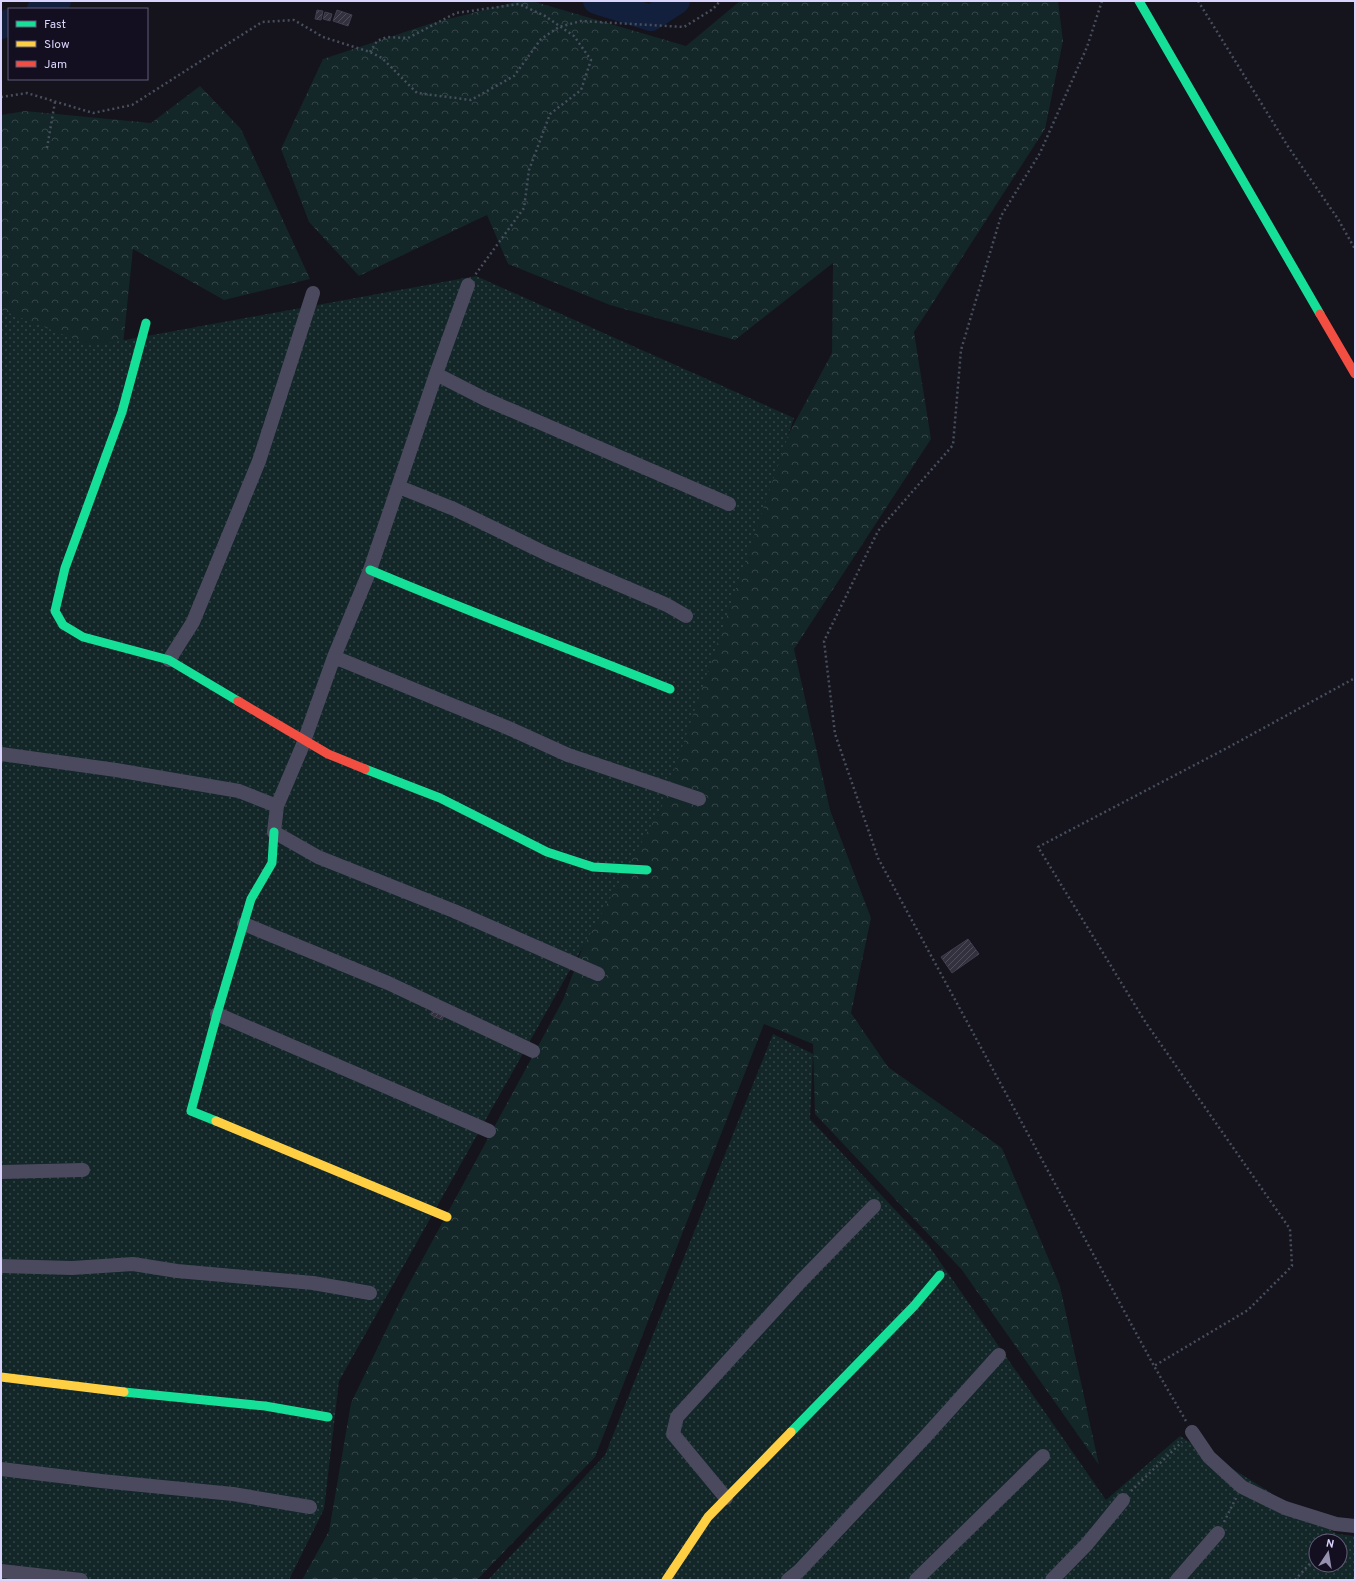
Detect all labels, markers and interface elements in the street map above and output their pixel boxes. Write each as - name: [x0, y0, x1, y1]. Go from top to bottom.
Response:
- legend: [8, 8, 148, 80]
- text: Fast: [44, 17, 66, 33]
- text: Slow: [44, 37, 70, 53]
- text: Jam: [44, 57, 67, 73]
- north arrow: [1308, 1533, 1348, 1573]
- text: N: [1325, 1537, 1335, 1552]

